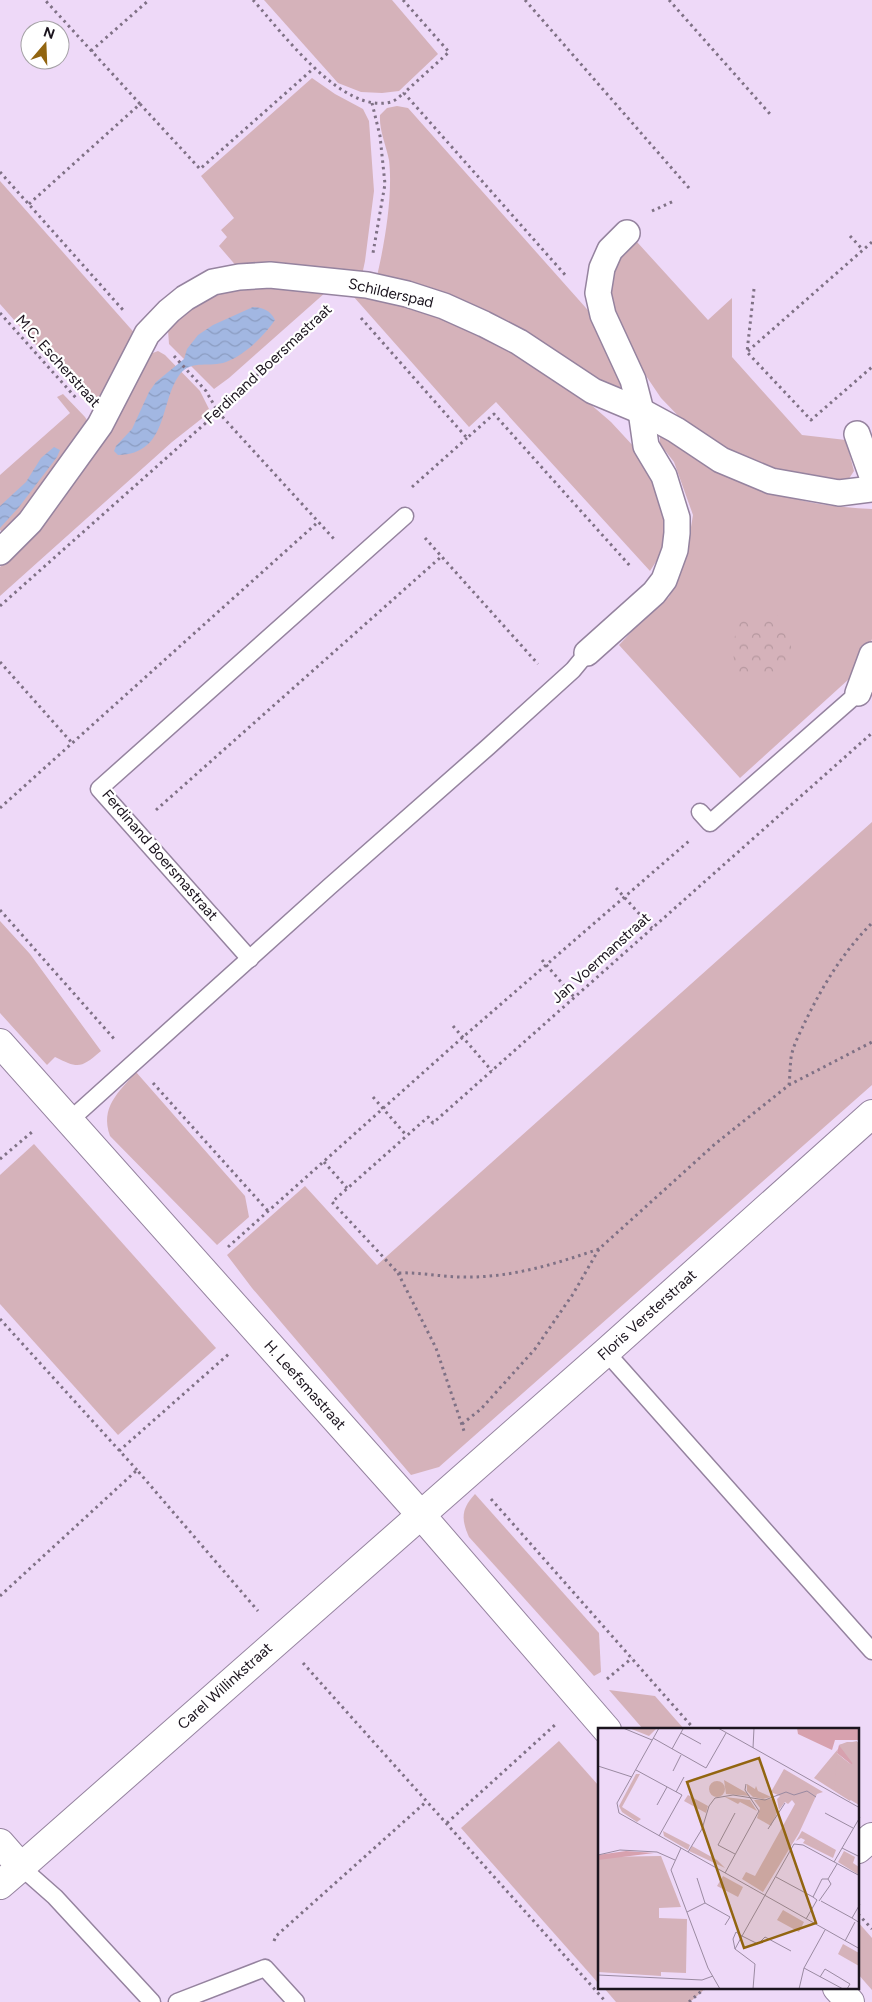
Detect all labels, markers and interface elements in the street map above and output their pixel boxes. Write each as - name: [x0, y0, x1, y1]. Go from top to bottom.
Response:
- north arrow: [20, 20, 70, 70]
- text: N: [41, 23, 57, 43]
- street label: Schilderspad: [347, 274, 435, 312]
- street label: Ferdinand Boersmastraat: [201, 300, 336, 428]
- street label: M.C. Escherstraat: [12, 311, 104, 411]
- street label: Ferdinand Boersmastraat: [98, 786, 222, 924]
- street label: Jan Voermanstraat: [548, 909, 654, 1007]
- street label: Floris Versterstraat: [594, 1266, 700, 1364]
- street label: H. Leefsmastraat: [260, 1337, 350, 1434]
- street label: Carel Willinkstraat: [174, 1639, 276, 1733]
- inset map: [598, 1728, 860, 1990]

